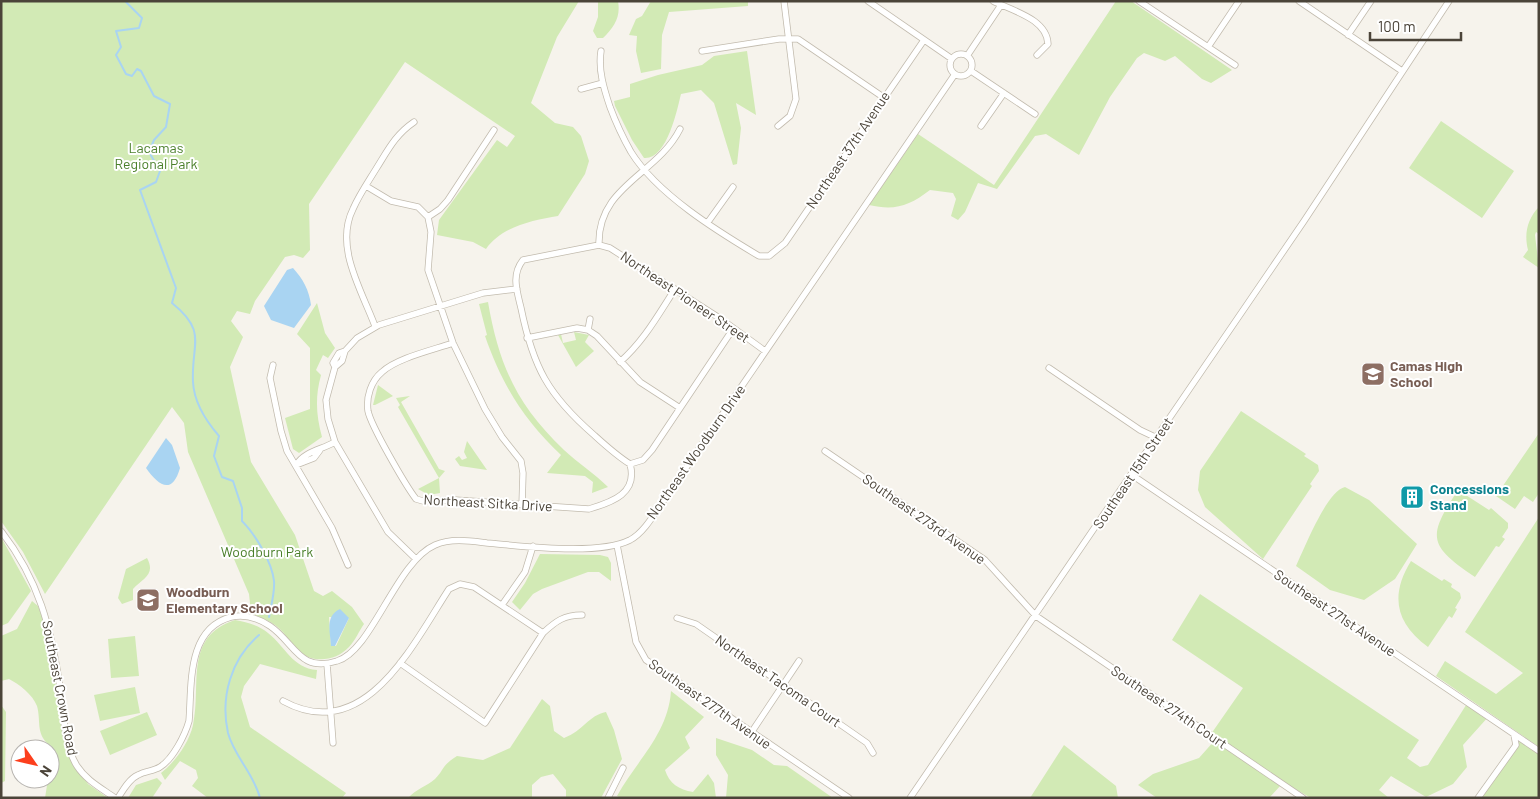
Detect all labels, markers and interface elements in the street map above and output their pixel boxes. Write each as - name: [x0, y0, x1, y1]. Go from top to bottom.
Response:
- scale bar: [1370, 10, 1461, 42]
- text: 100 m: [1378, 17, 1416, 35]
- street label: Northeast 37th Avenue: [802, 88, 893, 212]
- park label: Lacamas Regional Park: [115, 139, 197, 172]
- street label: Northeast Pioneer Street: [617, 247, 753, 346]
- place label: Camas High School: [1390, 357, 1463, 390]
- school or university icon: Camas High School: [1360, 361, 1386, 387]
- street label: Northeast Woodburn Drive: [643, 381, 749, 522]
- street label: Southeast 15th Street: [1089, 414, 1176, 532]
- street label: Southeast 273rd Avenue: [859, 470, 989, 568]
- place label: Concessions Stand: [1430, 480, 1509, 513]
- building icon: Concessions Stand: [1399, 484, 1425, 510]
- street label: Northeast Sitka Drive: [423, 491, 553, 514]
- park label: Woodburn Park: [221, 543, 313, 560]
- street label: Southeast 271st Avenue: [1271, 565, 1399, 660]
- place label: Woodburn Elementary School: [166, 583, 283, 616]
- school or university icon: Woodburn Elementary School: [135, 587, 161, 613]
- street label: Southeast Crown Road: [39, 619, 82, 757]
- street label: Northeast Tacoma Court: [712, 631, 844, 730]
- street label: Southeast 277th Avenue: [646, 655, 775, 752]
- street label: Southeast 274th Court: [1108, 661, 1231, 752]
- north arrow: [10, 739, 60, 789]
- text: N: [37, 763, 56, 780]

